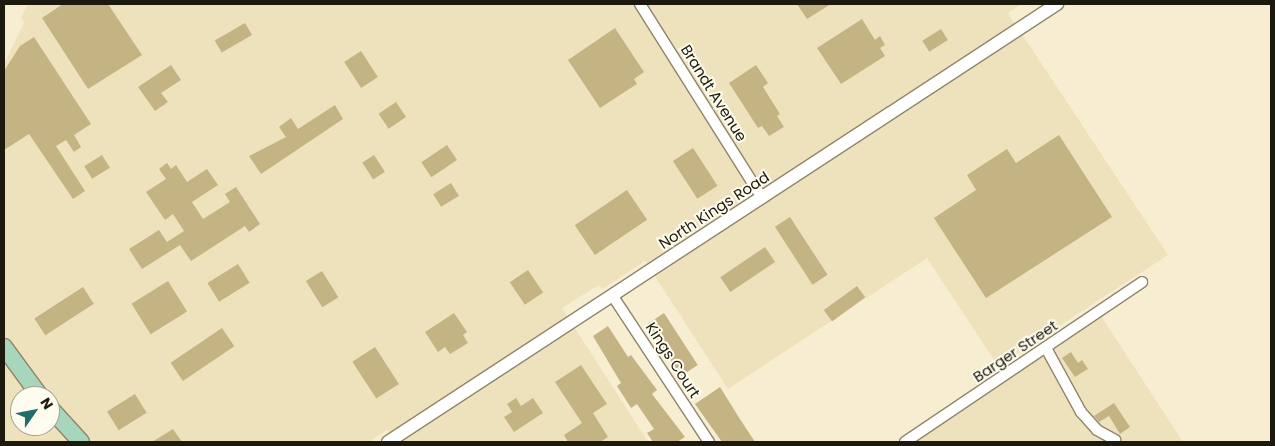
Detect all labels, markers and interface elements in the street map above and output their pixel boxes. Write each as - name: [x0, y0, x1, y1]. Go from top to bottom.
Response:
- street label: Brandt Avenue: [677, 41, 751, 145]
- street label: North Kings Road: [655, 168, 773, 252]
- street label: Barger Street: [969, 316, 1061, 386]
- street label: Kings Court: [642, 319, 704, 401]
- north arrow: [10, 386, 60, 436]
- text: N: [35, 394, 58, 413]

